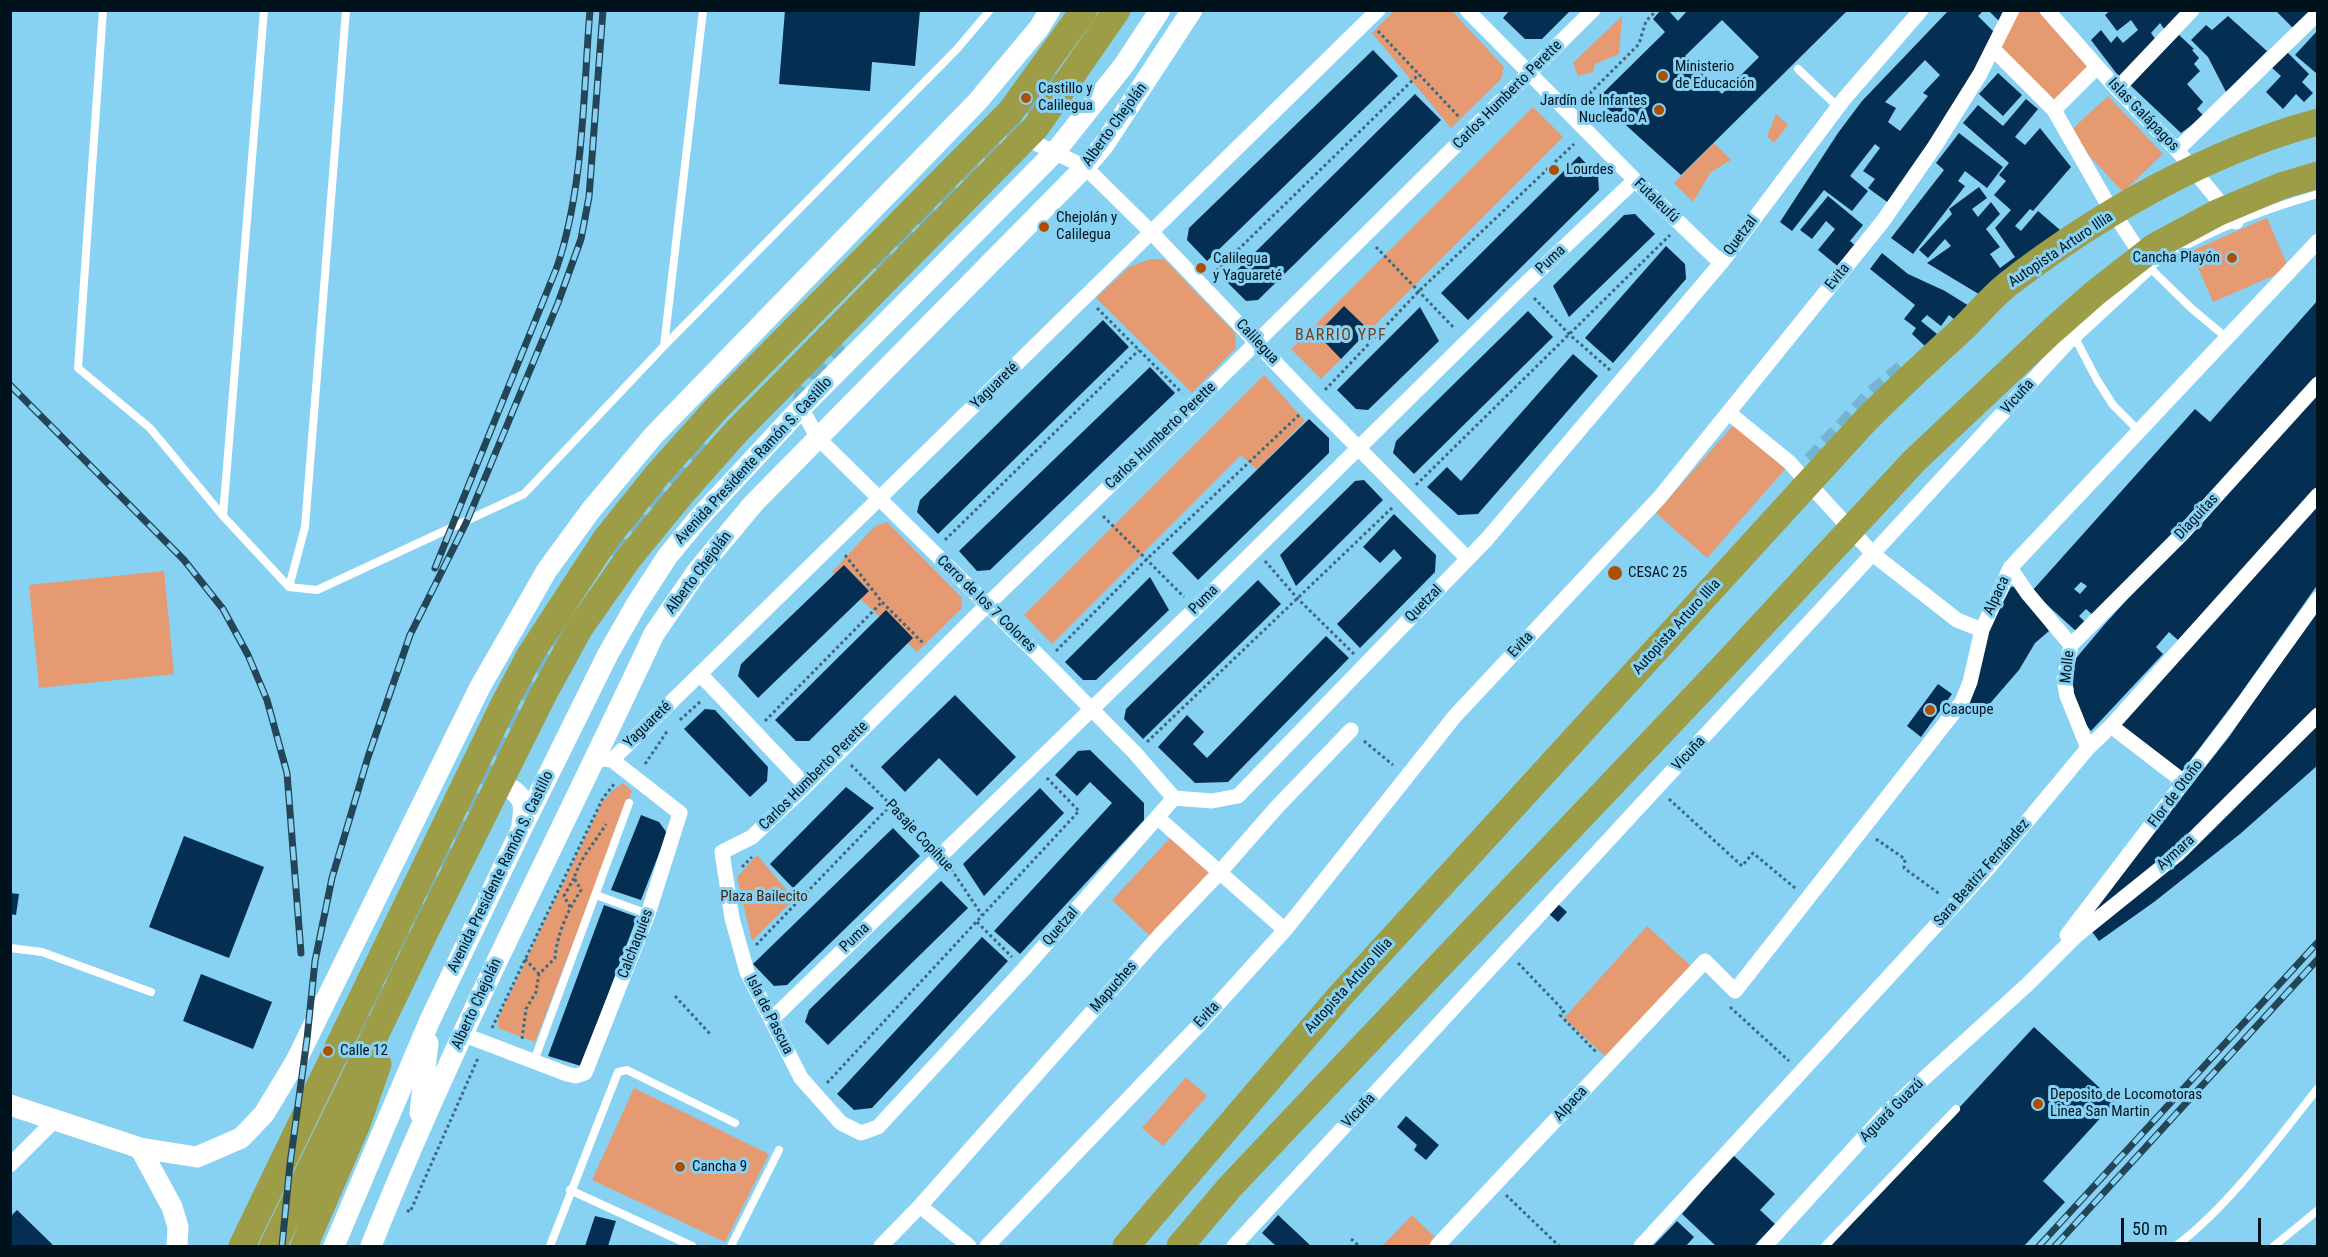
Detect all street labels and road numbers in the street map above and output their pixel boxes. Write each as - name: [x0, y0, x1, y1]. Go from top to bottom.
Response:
- street label: Carlos Humberto Perette: [1450, 37, 1566, 153]
- street label: Islas Galápagos: [2104, 75, 2182, 155]
- street label: Alberto Chejolán: [1079, 80, 1151, 170]
- street label: Futaleufú: [1630, 175, 1682, 227]
- street label: Autopista Arturo Illia: [2005, 208, 2117, 292]
- street label: Quetzal: [1720, 213, 1762, 259]
- street label: Puma: [1532, 242, 1570, 278]
- street label: Evita: [1822, 260, 1854, 294]
- street label: Calilegua: [1232, 316, 1282, 368]
- street label: Yaguareté: [967, 359, 1023, 413]
- street label: Avenida Presidente Ramón S. Castillo: [672, 374, 836, 548]
- street label: Vicuña: [1998, 376, 2038, 418]
- street label: Carlos Humberto Perette: [1102, 379, 1220, 493]
- street label: Diaguitas: [2171, 490, 2223, 544]
- street label: Alberto Chejolán: [662, 528, 736, 618]
- street label: Cerro de los 7 Colores: [933, 552, 1039, 656]
- street label: Alpaca: [1980, 574, 2014, 618]
- street label: Autopista Arturo Illia: [1629, 576, 1725, 678]
- street label: Puma: [1186, 582, 1222, 618]
- street label: Quetzal: [1402, 582, 1446, 626]
- street label: Evita: [1505, 628, 1537, 662]
- street label: Molle: [2057, 650, 2079, 684]
- street label: Yaguareté: [620, 698, 676, 752]
- street label: Carlos Humberto Perette: [756, 718, 872, 834]
- street label: Vicuña: [1669, 733, 1709, 775]
- street label: Flor de Otoño: [2145, 757, 2207, 831]
- street label: Avenida Presidente Ramón S. Castillo: [444, 768, 558, 976]
- street label: Pasaje Copihue: [881, 796, 957, 876]
- street label: Sara Beatriz Fernández: [1931, 816, 2033, 930]
- street label: Aymara: [2153, 831, 2199, 875]
- street label: Quetzal: [1039, 904, 1083, 950]
- street label: Calchaquíes: [615, 907, 657, 981]
- street label: Puma: [837, 920, 873, 956]
- street label: Autopista Arturo Illia: [1301, 935, 1397, 1037]
- street label: Alberto Chejolán: [448, 956, 506, 1052]
- street label: Mapuches: [1087, 958, 1141, 1016]
- street label: Isla de Pascua: [741, 973, 797, 1057]
- street label: Evita: [1191, 998, 1223, 1032]
- street label: Aguará Guazú: [1856, 1075, 1928, 1147]
- street label: Alpaca: [1551, 1083, 1591, 1125]
- street label: Vicuña: [1339, 1090, 1379, 1132]

